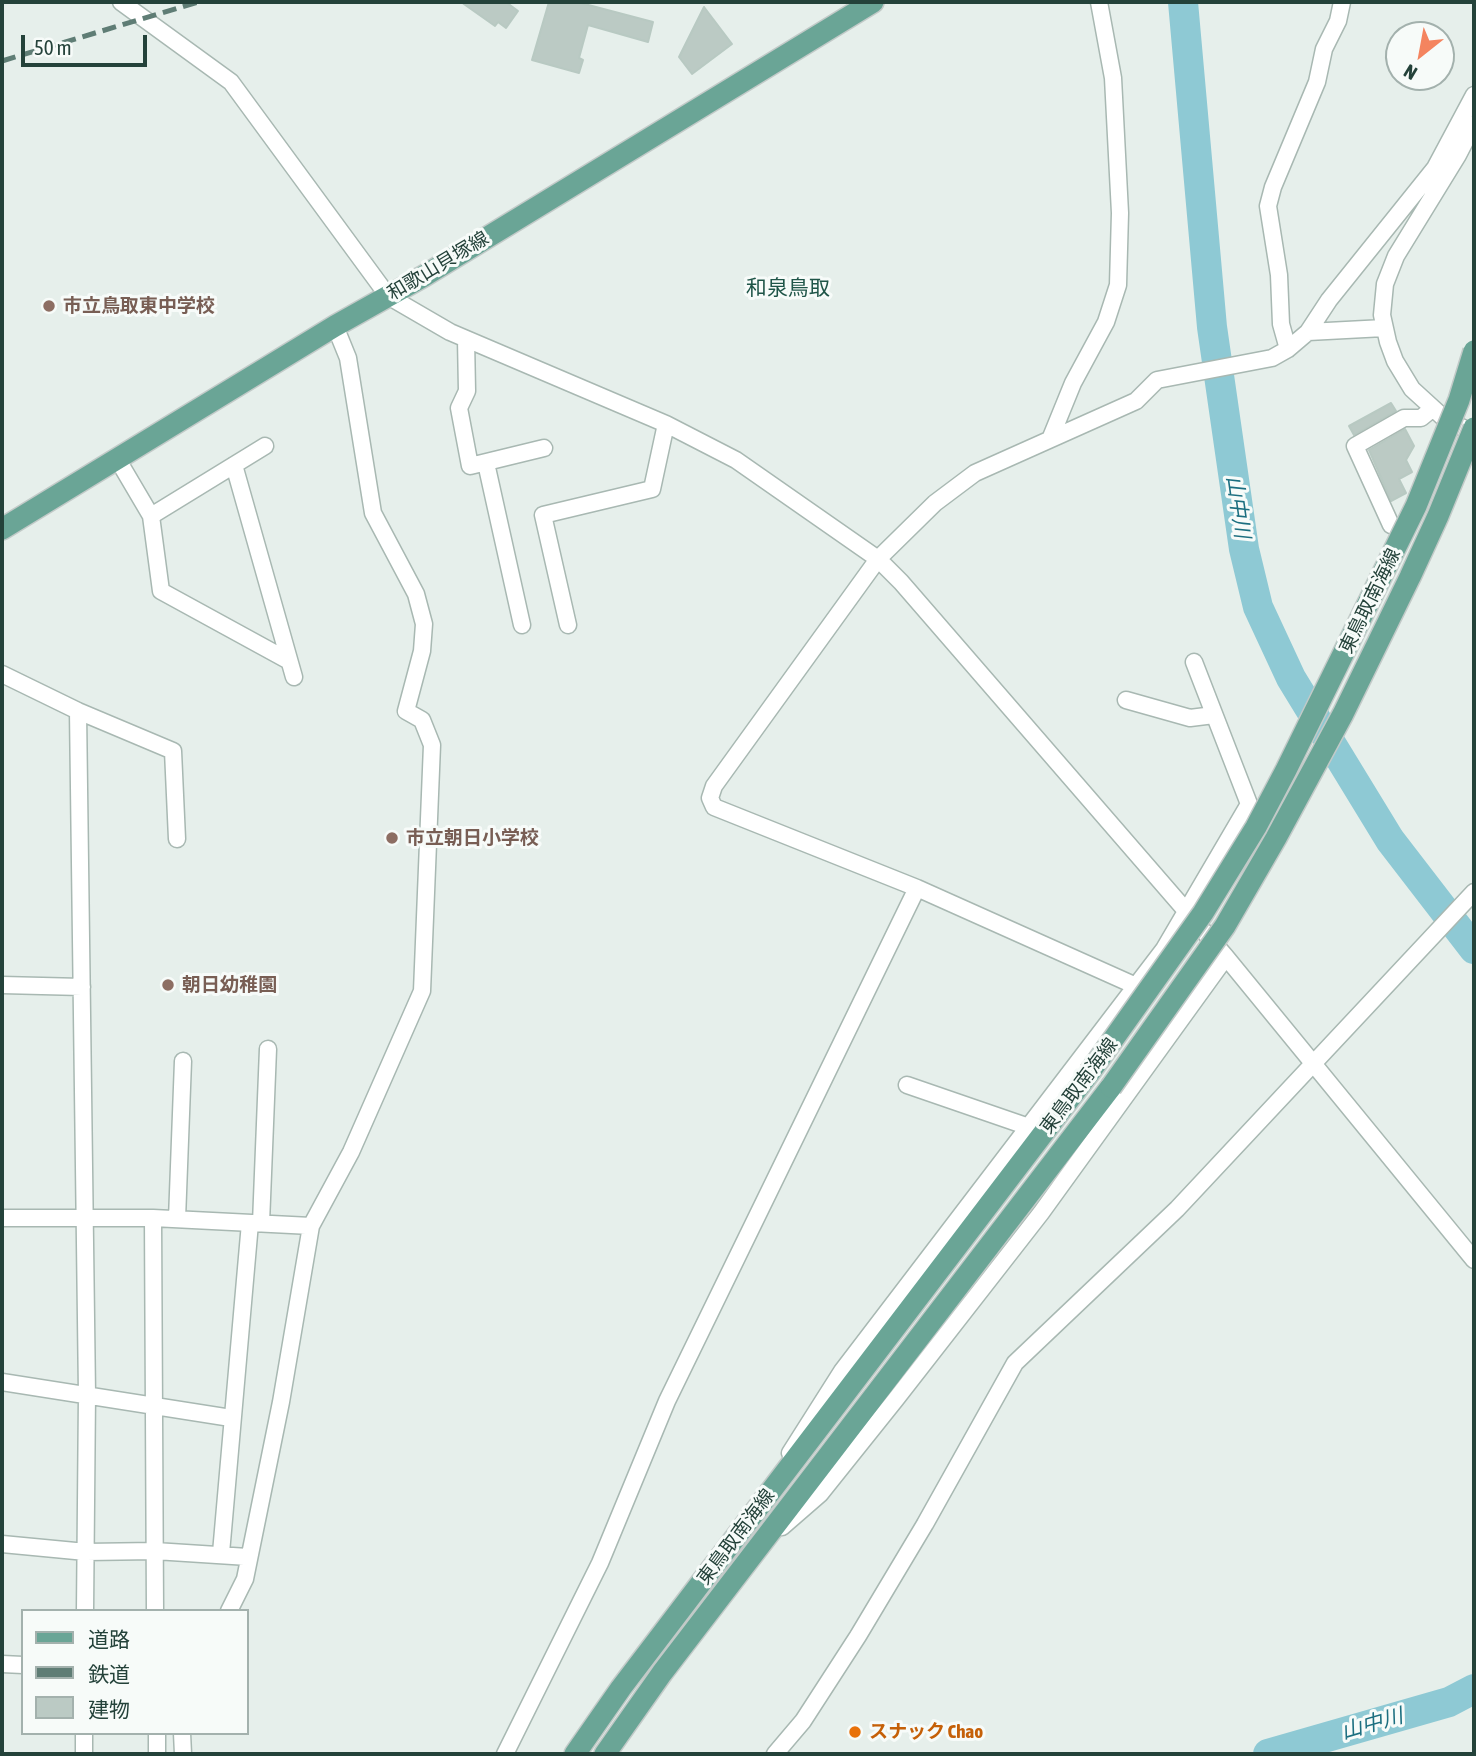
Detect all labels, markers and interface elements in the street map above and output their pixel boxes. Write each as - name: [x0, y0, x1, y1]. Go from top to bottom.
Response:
- scale bar: [24, 21, 150, 65]
- north arrow: [1385, 21, 1455, 91]
- text: 50 m: [34, 35, 72, 59]
- text: N: [1400, 60, 1421, 85]
- street label: 和歌山貝塚線: [383, 227, 493, 305]
- district label: 和泉鳥取: [746, 275, 830, 301]
- place label: 市立鳥取東中学校: [63, 295, 215, 317]
- marker: 市立鳥取東中学校: [41, 298, 57, 314]
- water label: 山中川: [1221, 474, 1255, 540]
- street label: 東鳥取南海線: [1335, 545, 1405, 657]
- place label: 市立朝日小学校: [406, 827, 539, 849]
- marker: 市立朝日小学校: [384, 830, 400, 846]
- place label: 朝日幼稚園: [182, 974, 277, 996]
- marker: 朝日幼稚園: [160, 977, 176, 993]
- street label: 東鳥取南海線: [1036, 1034, 1122, 1138]
- street label: 東鳥取南海線: [693, 1485, 779, 1589]
- legend: [21, 1609, 248, 1735]
- text: 道路: [88, 1627, 130, 1651]
- text: 鉄道: [88, 1662, 130, 1686]
- text: 建物: [88, 1697, 130, 1721]
- water label: 山中川: [1338, 1703, 1406, 1745]
- place label: スナック Chao: [869, 1721, 983, 1743]
- marker: スナック Chao: [847, 1724, 863, 1740]

